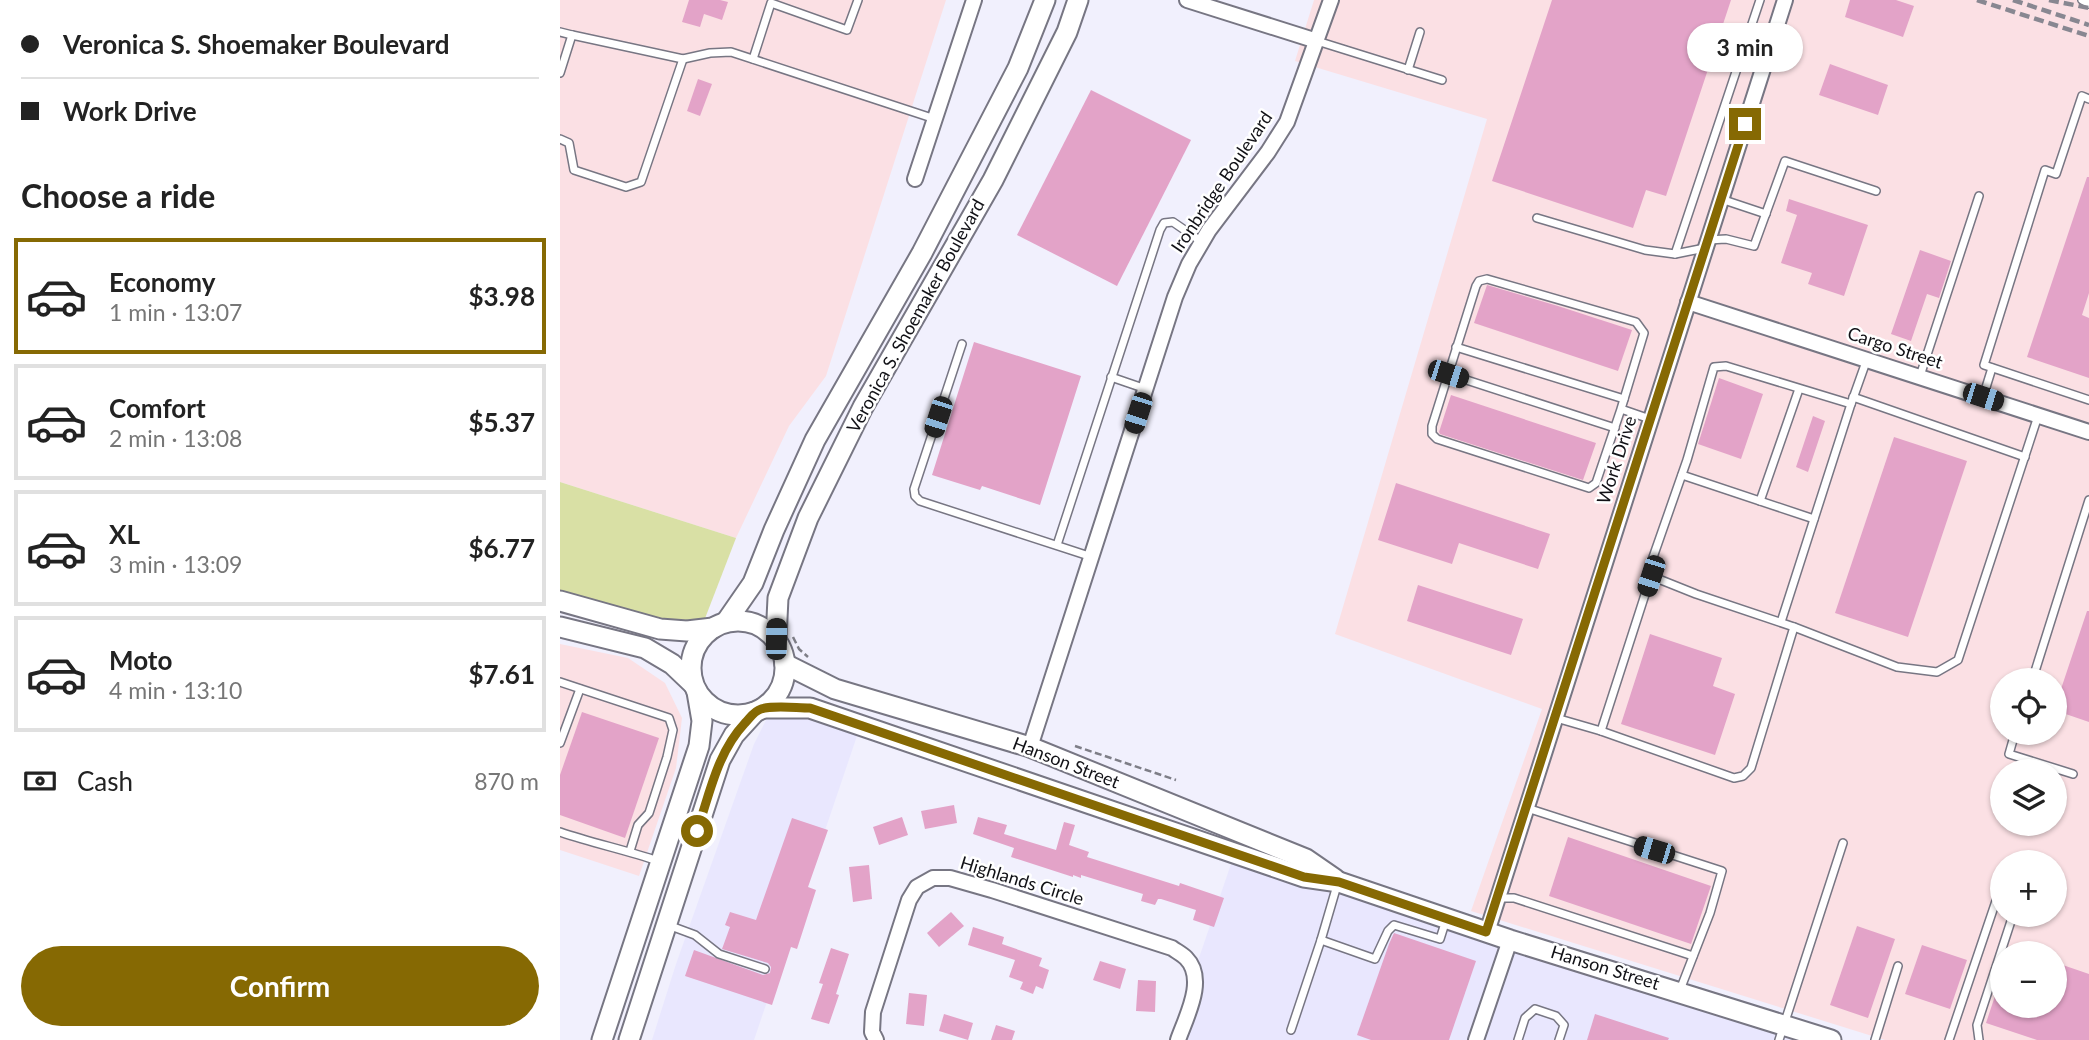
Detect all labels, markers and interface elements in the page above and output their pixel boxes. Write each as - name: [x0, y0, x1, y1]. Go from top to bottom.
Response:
- callout: 3 min: [1687, 23, 1803, 72]
- text: Veronica S. Shoemaker Boulevard: [63, 28, 450, 60]
- text: 3 min: [1716, 33, 1774, 61]
- text: Work Drive: [63, 95, 197, 127]
- street label: Ironbridge Boulevard: [1166, 107, 1277, 256]
- route end: [1729, 108, 1761, 140]
- text: Choose a ride: [21, 176, 215, 215]
- street label: Veronica S. Shoemaker Boulevard: [842, 195, 989, 436]
- icon: car: [25, 265, 88, 328]
- text: Economy: [109, 266, 215, 298]
- text: $3.98: [469, 280, 535, 312]
- text: 1 min · 13:07: [109, 298, 242, 326]
- street label: Cargo Street: [1845, 321, 1946, 373]
- car: [1425, 358, 1472, 390]
- car: [1960, 381, 2007, 413]
- car: [1122, 390, 1155, 436]
- icon: car: [25, 391, 88, 454]
- text: Comfort: [109, 392, 206, 424]
- car: [922, 394, 955, 440]
- text: $5.37: [469, 406, 535, 438]
- street label: Work Drive: [1592, 413, 1641, 506]
- text: 2 min · 13:08: [109, 424, 242, 452]
- icon: car: [25, 517, 88, 580]
- text: XL: [109, 518, 140, 550]
- text: $6.77: [469, 532, 535, 564]
- text: 3 min · 13:09: [109, 550, 242, 578]
- car: [1635, 553, 1668, 599]
- car: [766, 618, 787, 660]
- icon: car: [25, 643, 88, 706]
- text: Moto: [109, 644, 172, 676]
- text: $7.61: [469, 658, 535, 690]
- map controls: [1990, 668, 2067, 1018]
- button: locate: [1990, 668, 2067, 745]
- text: 4 min · 13:10: [109, 676, 242, 704]
- street label: Hanson Street: [1010, 732, 1123, 793]
- button: layers: [1990, 759, 2067, 836]
- icon: cash: [21, 762, 59, 800]
- text: Cash: [77, 765, 133, 797]
- text: 870 m: [474, 767, 539, 795]
- route start: [681, 815, 713, 847]
- car: [1631, 834, 1678, 866]
- button: +: [1990, 850, 2067, 927]
- street label: Highlands Circle: [958, 851, 1087, 909]
- street label: Hanson Street: [1548, 940, 1663, 994]
- button: −: [1990, 941, 2067, 1018]
- button: Confirm: [21, 946, 539, 1026]

